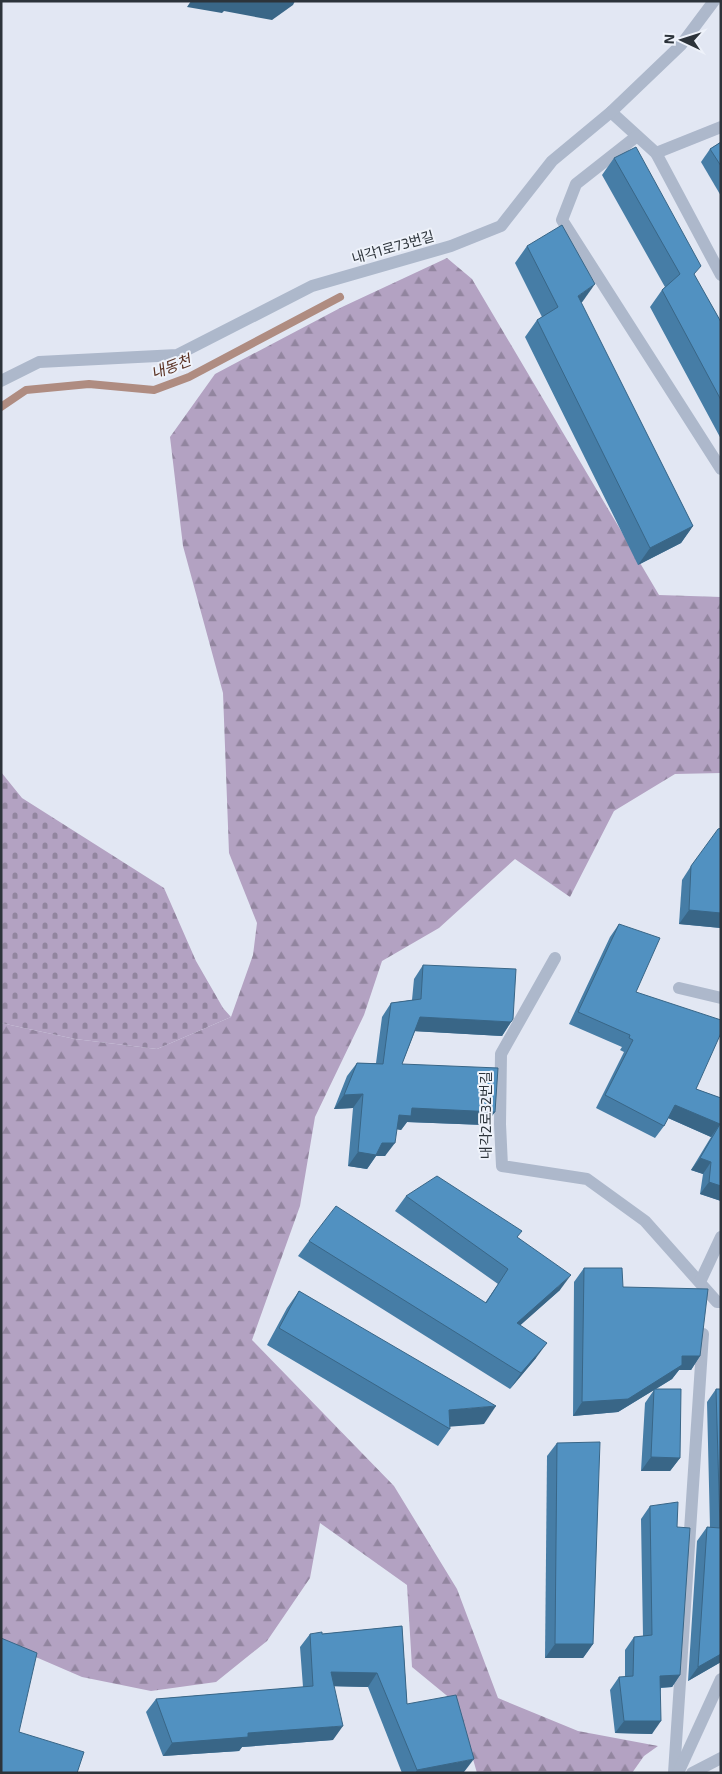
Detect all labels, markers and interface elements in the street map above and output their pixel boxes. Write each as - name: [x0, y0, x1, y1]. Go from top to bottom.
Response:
- north arrow: [657, 15, 707, 65]
- text: N: [660, 33, 677, 45]
- street label: 내각1로73번길: [350, 227, 436, 266]
- water label: 내동천: [148, 349, 195, 382]
- street label: 내각2로32번길: [477, 1071, 494, 1159]

